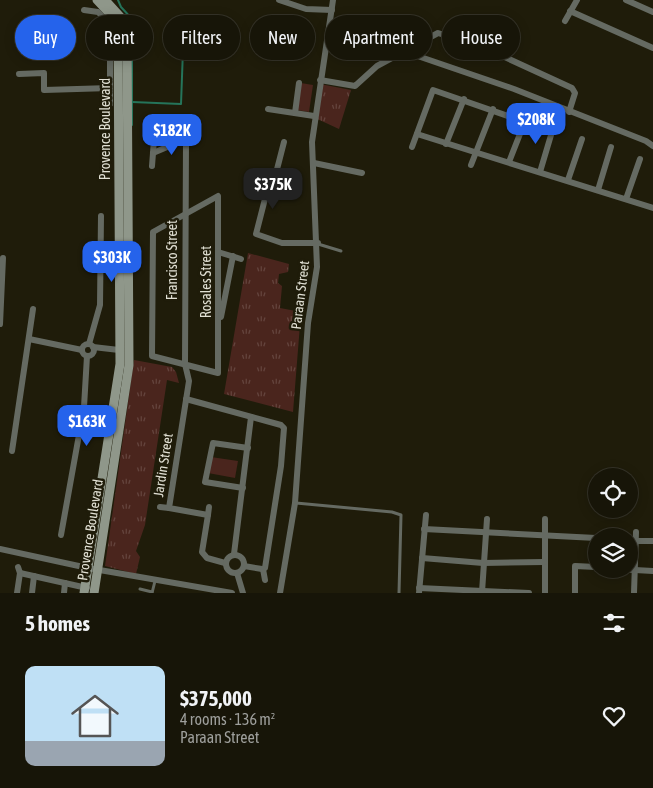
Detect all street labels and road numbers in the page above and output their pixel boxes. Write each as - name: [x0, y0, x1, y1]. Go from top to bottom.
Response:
- street label: Provence Boulevard: [97, 78, 113, 180]
- street label: Francisco Street: [164, 220, 180, 300]
- street label: Rosales Street: [198, 246, 214, 318]
- street label: Paraan Street: [288, 260, 312, 330]
- street label: Jardin Street: [150, 432, 176, 498]
- street label: Provence Boulevard: [74, 478, 106, 582]

